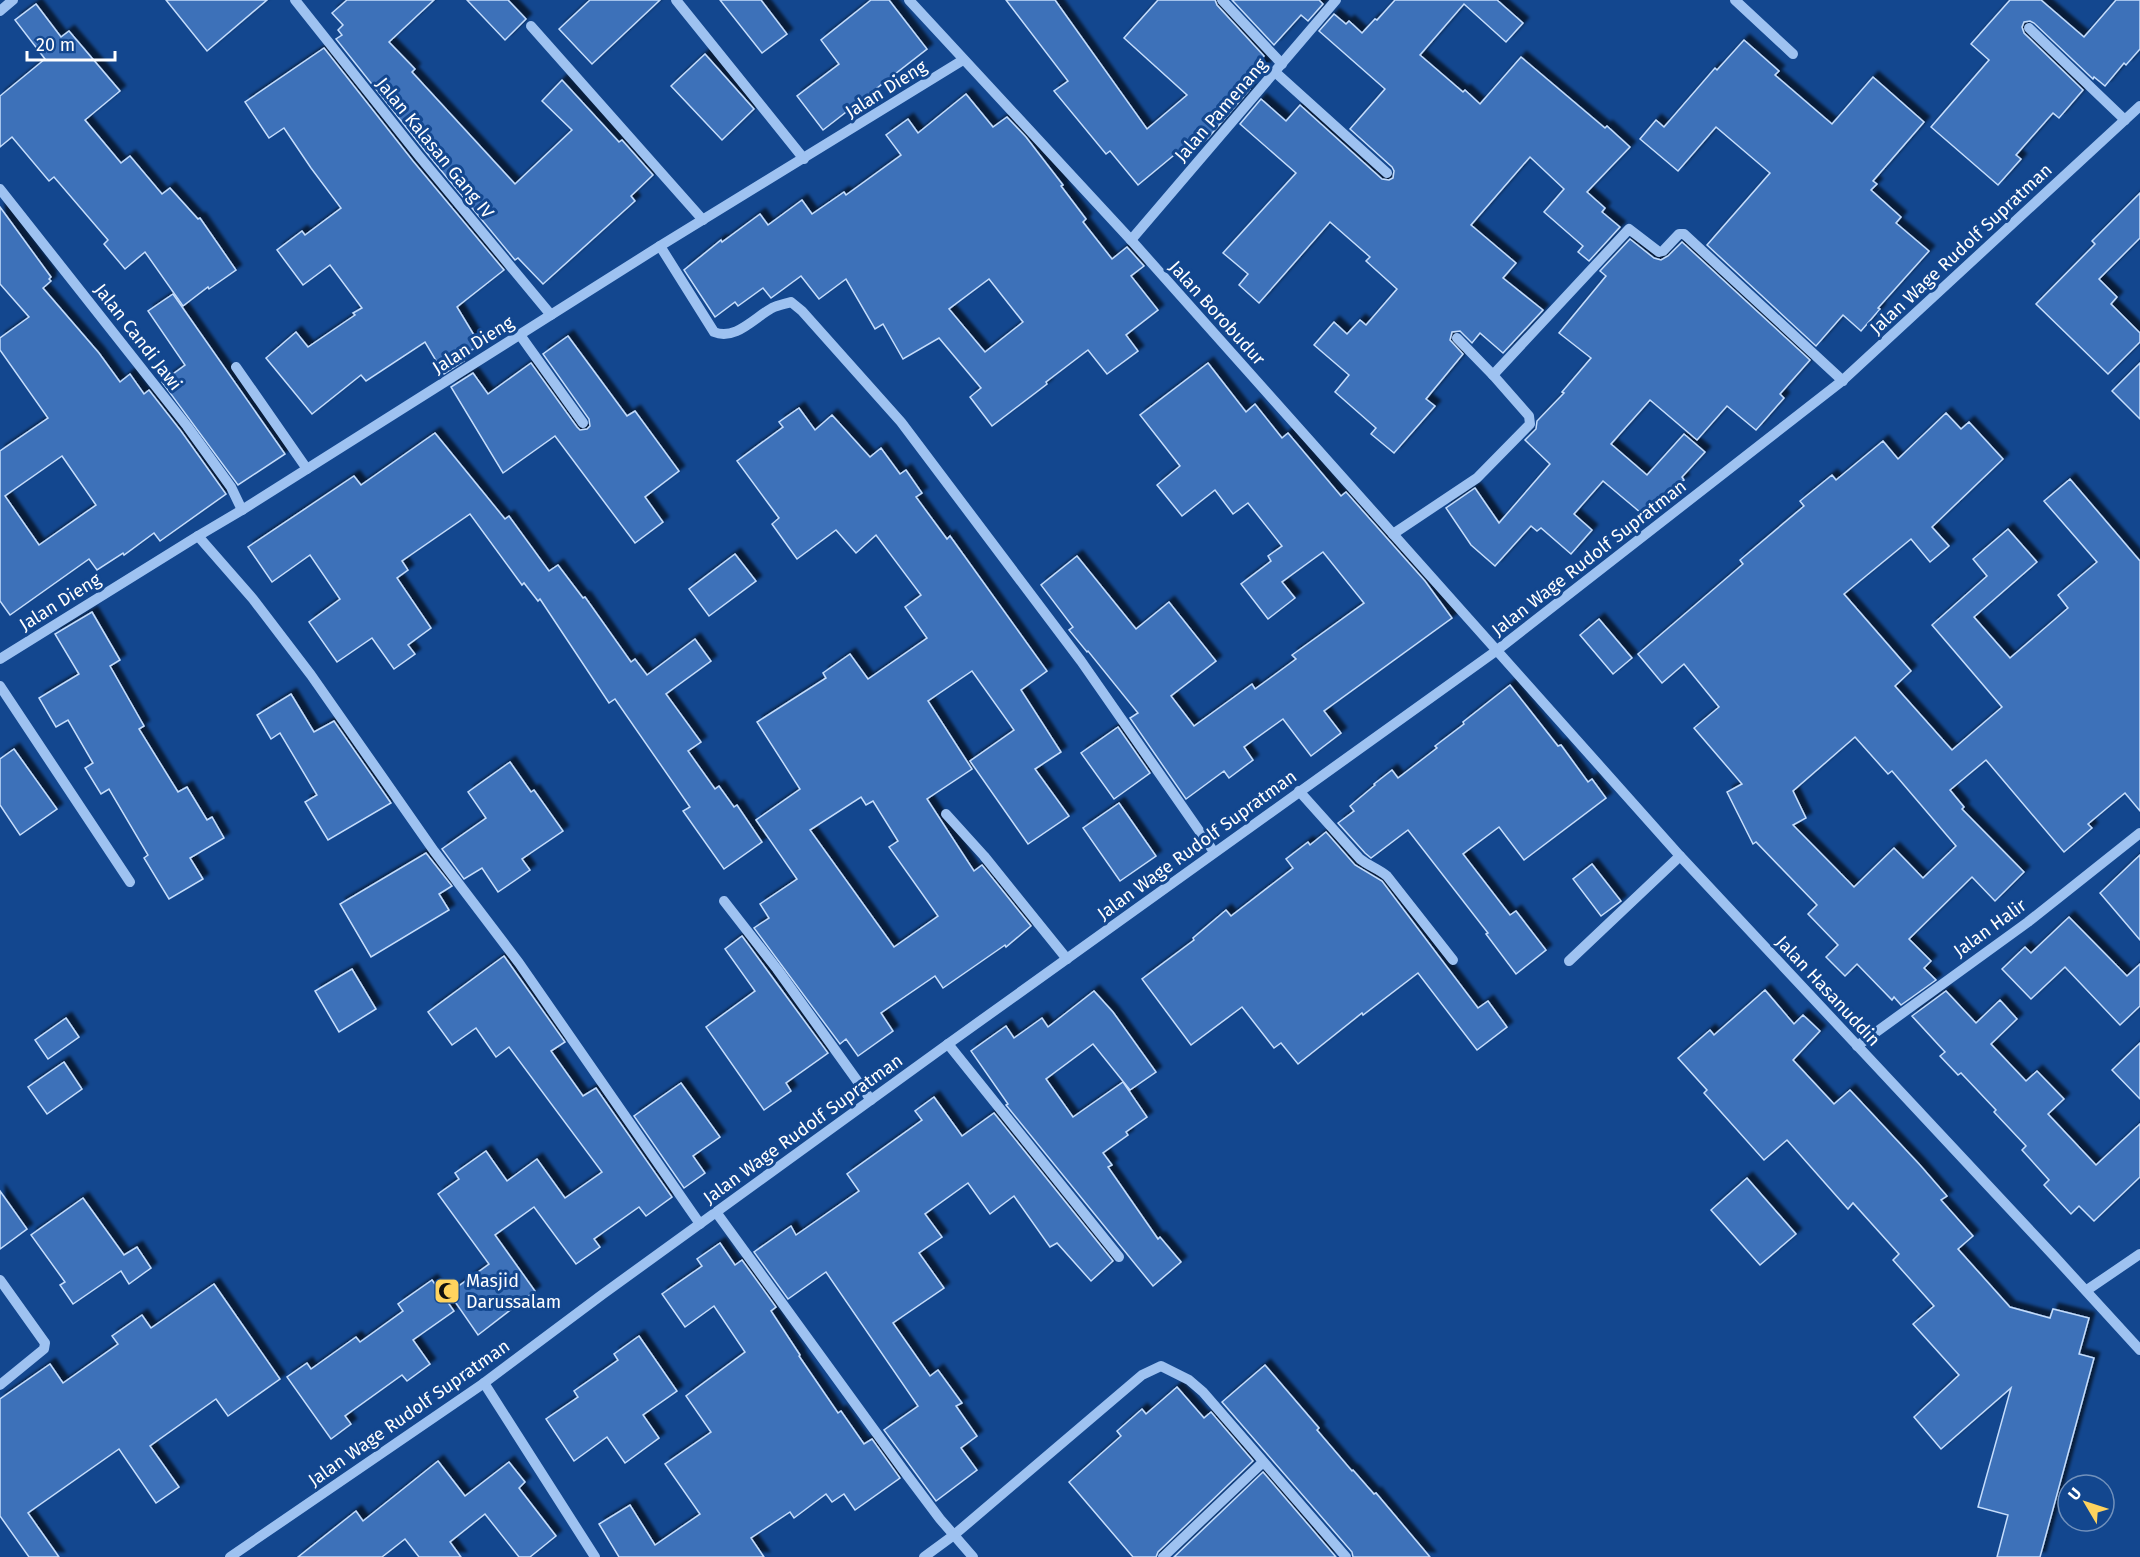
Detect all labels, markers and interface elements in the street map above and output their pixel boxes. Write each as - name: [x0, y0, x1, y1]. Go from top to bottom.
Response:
- scale bar: [27, 24, 116, 62]
- text: 20 m: [36, 34, 75, 56]
- street label: Jalan Pamenang: [1170, 53, 1272, 166]
- street label: Jalan Dieng: [841, 55, 931, 123]
- street label: Jalan Kalasan Gang IV: [371, 73, 499, 223]
- street label: Jalan Wage Rudolf Supratman: [1865, 159, 2057, 339]
- street label: Jalan Borobudur: [1164, 256, 1270, 370]
- street label: Jalan Candi Jawi: [89, 279, 187, 395]
- street label: Jalan Dieng: [428, 311, 518, 379]
- street label: Jalan Wage Rudolf Supratman: [1487, 475, 1691, 641]
- street label: Jalan Dieng: [15, 568, 105, 636]
- street label: Jalan Wage Rudolf Supratman: [1093, 765, 1301, 925]
- street label: Jalan Halir: [1949, 894, 2031, 962]
- street label: Jalan Hasanuddin: [1771, 931, 1885, 1051]
- street label: Jalan Wage Rudolf Supratman: [699, 1049, 907, 1209]
- place label: Masjid Darussalam: [466, 1270, 561, 1313]
- mosque icon: Masjid Darussalam: [432, 1276, 462, 1306]
- street label: Jalan Wage Rudolf Supratman: [304, 1335, 514, 1491]
- north arrow: [2056, 1473, 2116, 1533]
- text: U: [2064, 1484, 2085, 1504]

